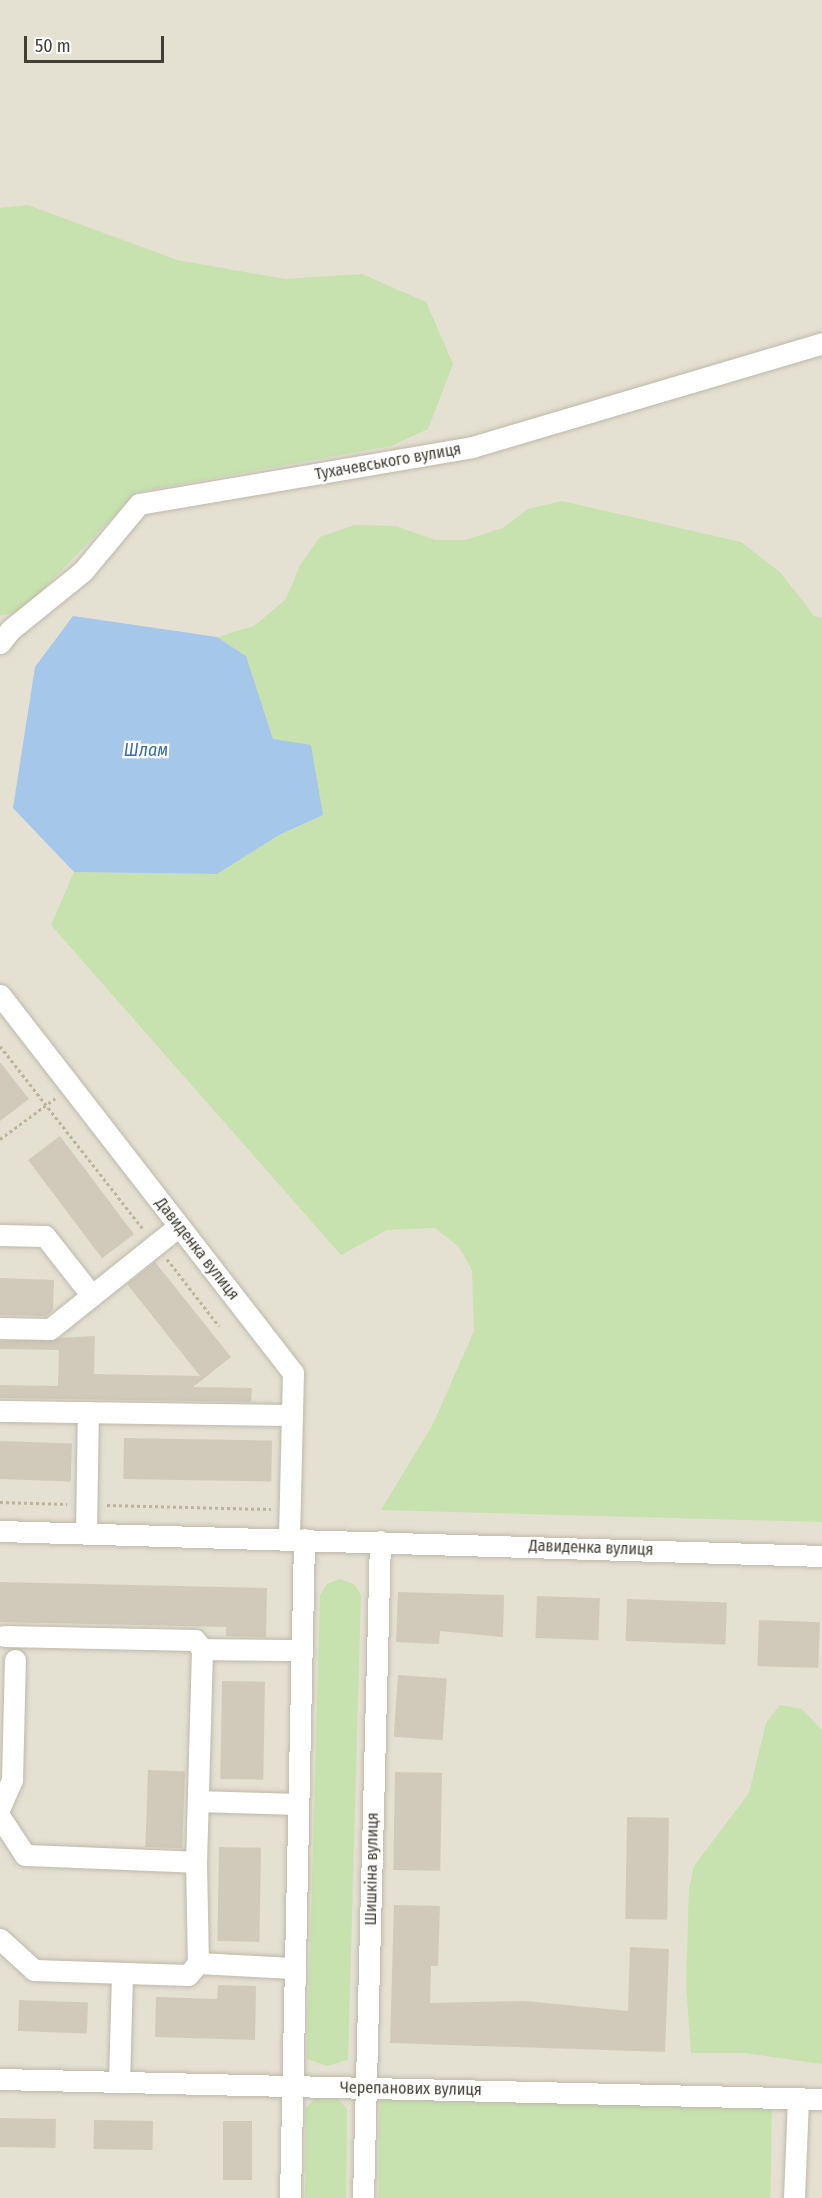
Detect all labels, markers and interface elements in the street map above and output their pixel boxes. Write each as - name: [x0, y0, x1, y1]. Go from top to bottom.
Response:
- scale bar: [27, 24, 166, 62]
- text: 50 m: [35, 35, 71, 57]
- street label: Тухачевського вулиця: [313, 440, 463, 484]
- water label: Шлам: [124, 739, 168, 761]
- street label: Давиденка вулиця: [151, 1194, 243, 1304]
- street label: Давиденка вулиця: [528, 1536, 654, 1560]
- street label: Шишкiна вулиця: [361, 1812, 383, 1926]
- street label: Черепанових вулиця: [340, 2078, 482, 2100]

